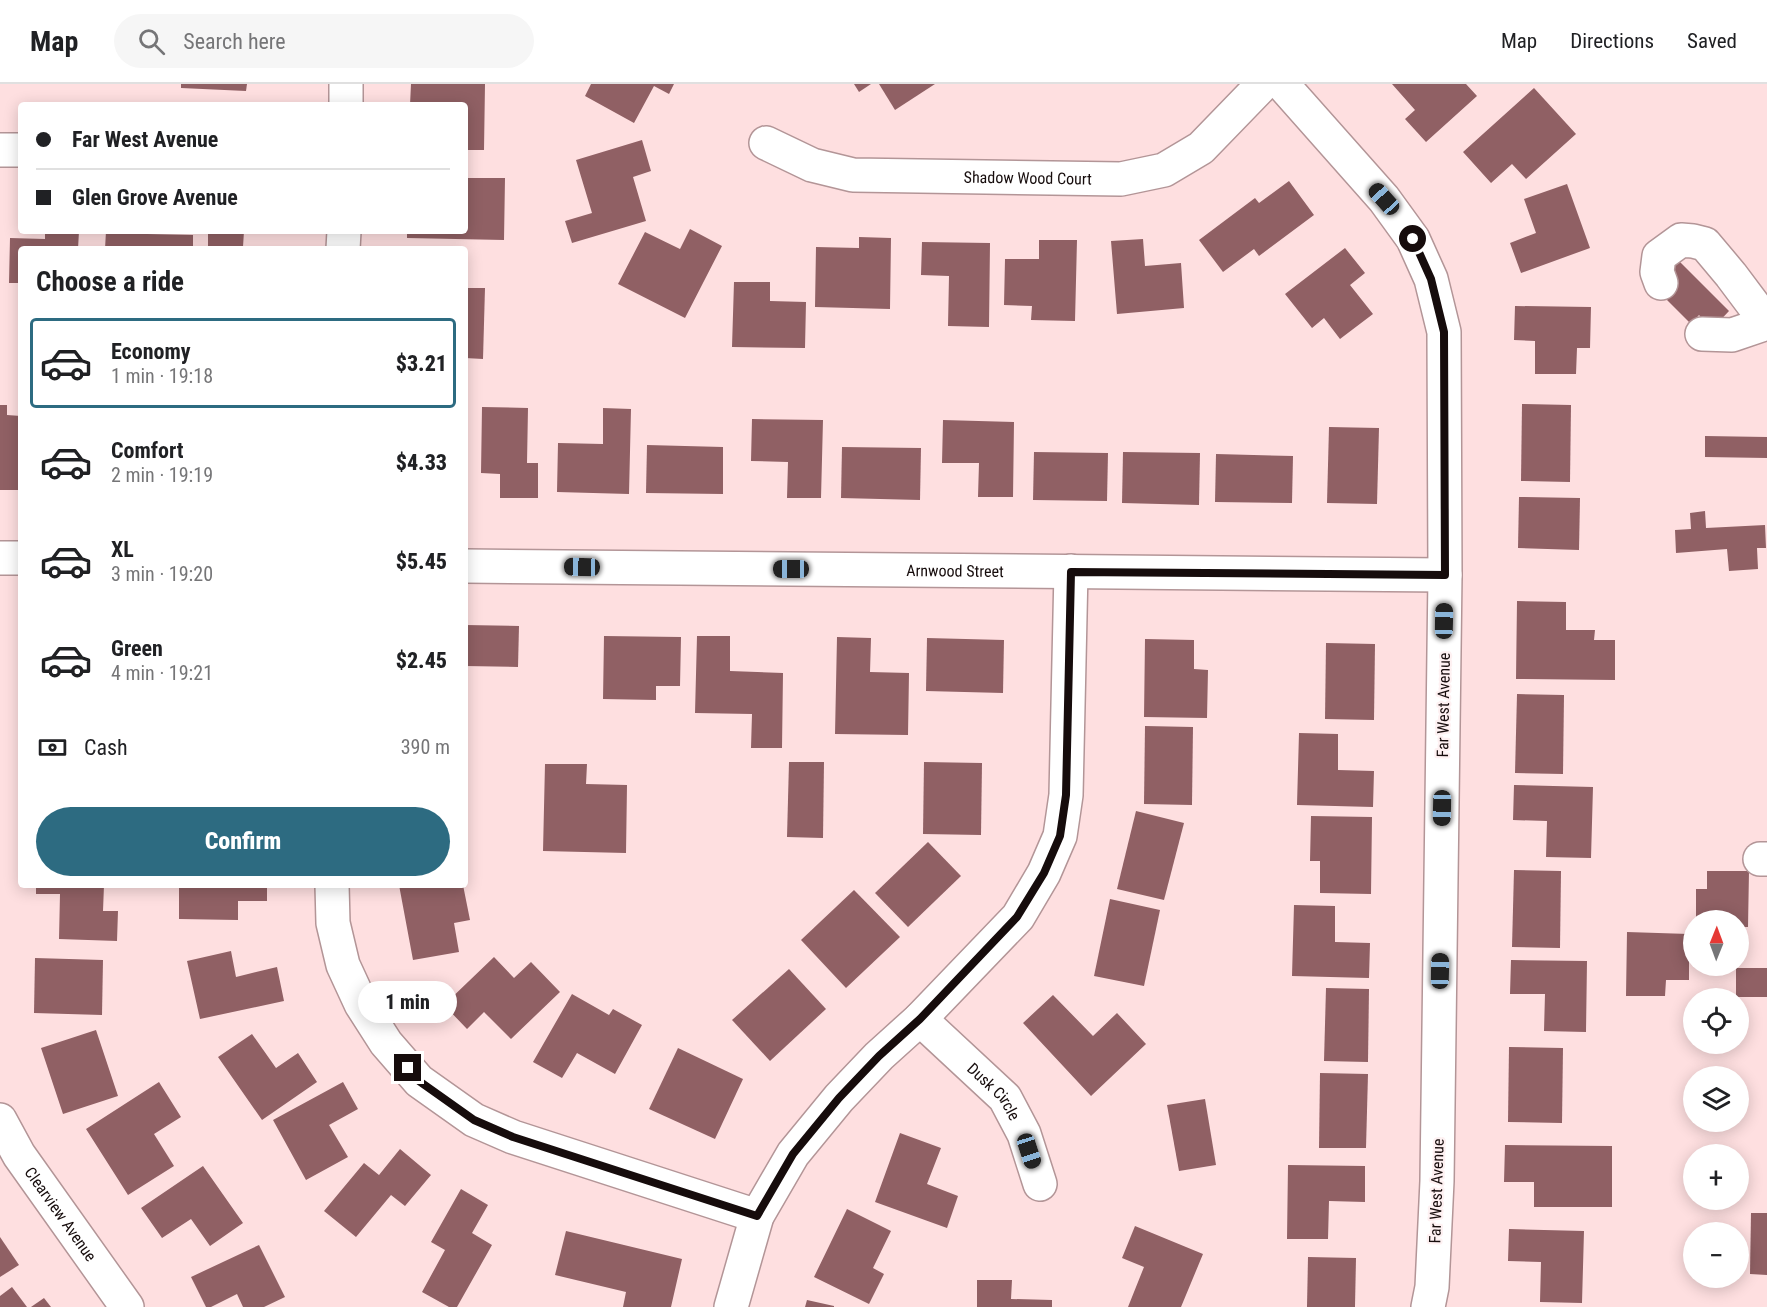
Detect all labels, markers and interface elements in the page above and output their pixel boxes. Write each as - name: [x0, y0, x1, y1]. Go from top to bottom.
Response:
- search box: [114, 14, 534, 68]
- text: Map: [30, 25, 78, 58]
- icon: search: [135, 25, 168, 58]
- text: Search here: [183, 29, 286, 54]
- text: Map: [1501, 29, 1537, 53]
- text: Directions: [1570, 29, 1654, 53]
- text: Saved: [1687, 29, 1737, 53]
- text: Far West Avenue: [72, 127, 218, 152]
- street label: Shadow Wood Court: [964, 168, 1092, 189]
- car: [1365, 180, 1403, 218]
- text: Glen Grove Avenue: [72, 185, 238, 210]
- route start: [1399, 225, 1426, 252]
- text: Choose a ride: [36, 266, 184, 298]
- icon: car: [39, 336, 93, 390]
- text: Economy: [111, 339, 191, 364]
- text: $3.21: [396, 351, 447, 376]
- text: 1 min · 19:18: [111, 364, 213, 388]
- icon: car: [39, 435, 93, 489]
- text: Comfort: [111, 438, 184, 463]
- text: $4.33: [396, 450, 447, 475]
- text: 2 min · 19:19: [111, 463, 213, 487]
- icon: car: [39, 534, 93, 588]
- text: XL: [111, 537, 134, 562]
- text: $5.45: [396, 549, 447, 574]
- car: [564, 558, 600, 576]
- car: [773, 560, 809, 578]
- street label: Arnwood Street: [906, 561, 1004, 581]
- text: 3 min · 19:20: [111, 562, 213, 586]
- car: [1435, 603, 1453, 639]
- icon: car: [39, 633, 93, 687]
- text: Green: [111, 636, 163, 661]
- text: $2.45: [396, 648, 447, 673]
- street label: Far West Avenue: [1433, 652, 1454, 758]
- text: 4 min · 19:21: [111, 661, 213, 685]
- icon: cash: [36, 731, 69, 764]
- text: Cash: [84, 735, 128, 760]
- text: 390 m: [401, 735, 450, 759]
- car: [1433, 790, 1451, 826]
- button: Confirm: [36, 807, 450, 876]
- north arrow: [1683, 910, 1749, 976]
- map controls: [1683, 910, 1749, 1288]
- car: [1431, 953, 1449, 989]
- callout: 1 min: [358, 981, 458, 1023]
- button: locate: [1683, 988, 1749, 1054]
- text: 1 min: [385, 990, 430, 1014]
- route end: [394, 1054, 421, 1081]
- street label: Dusk Circle: [963, 1059, 1024, 1123]
- button: layers: [1683, 1066, 1749, 1132]
- car: [1015, 1131, 1043, 1171]
- street label: Far West Avenue: [1425, 1138, 1448, 1244]
- button: +: [1683, 1144, 1749, 1210]
- street label: Clearview Avenue: [20, 1163, 100, 1265]
- button: −: [1683, 1222, 1749, 1288]

